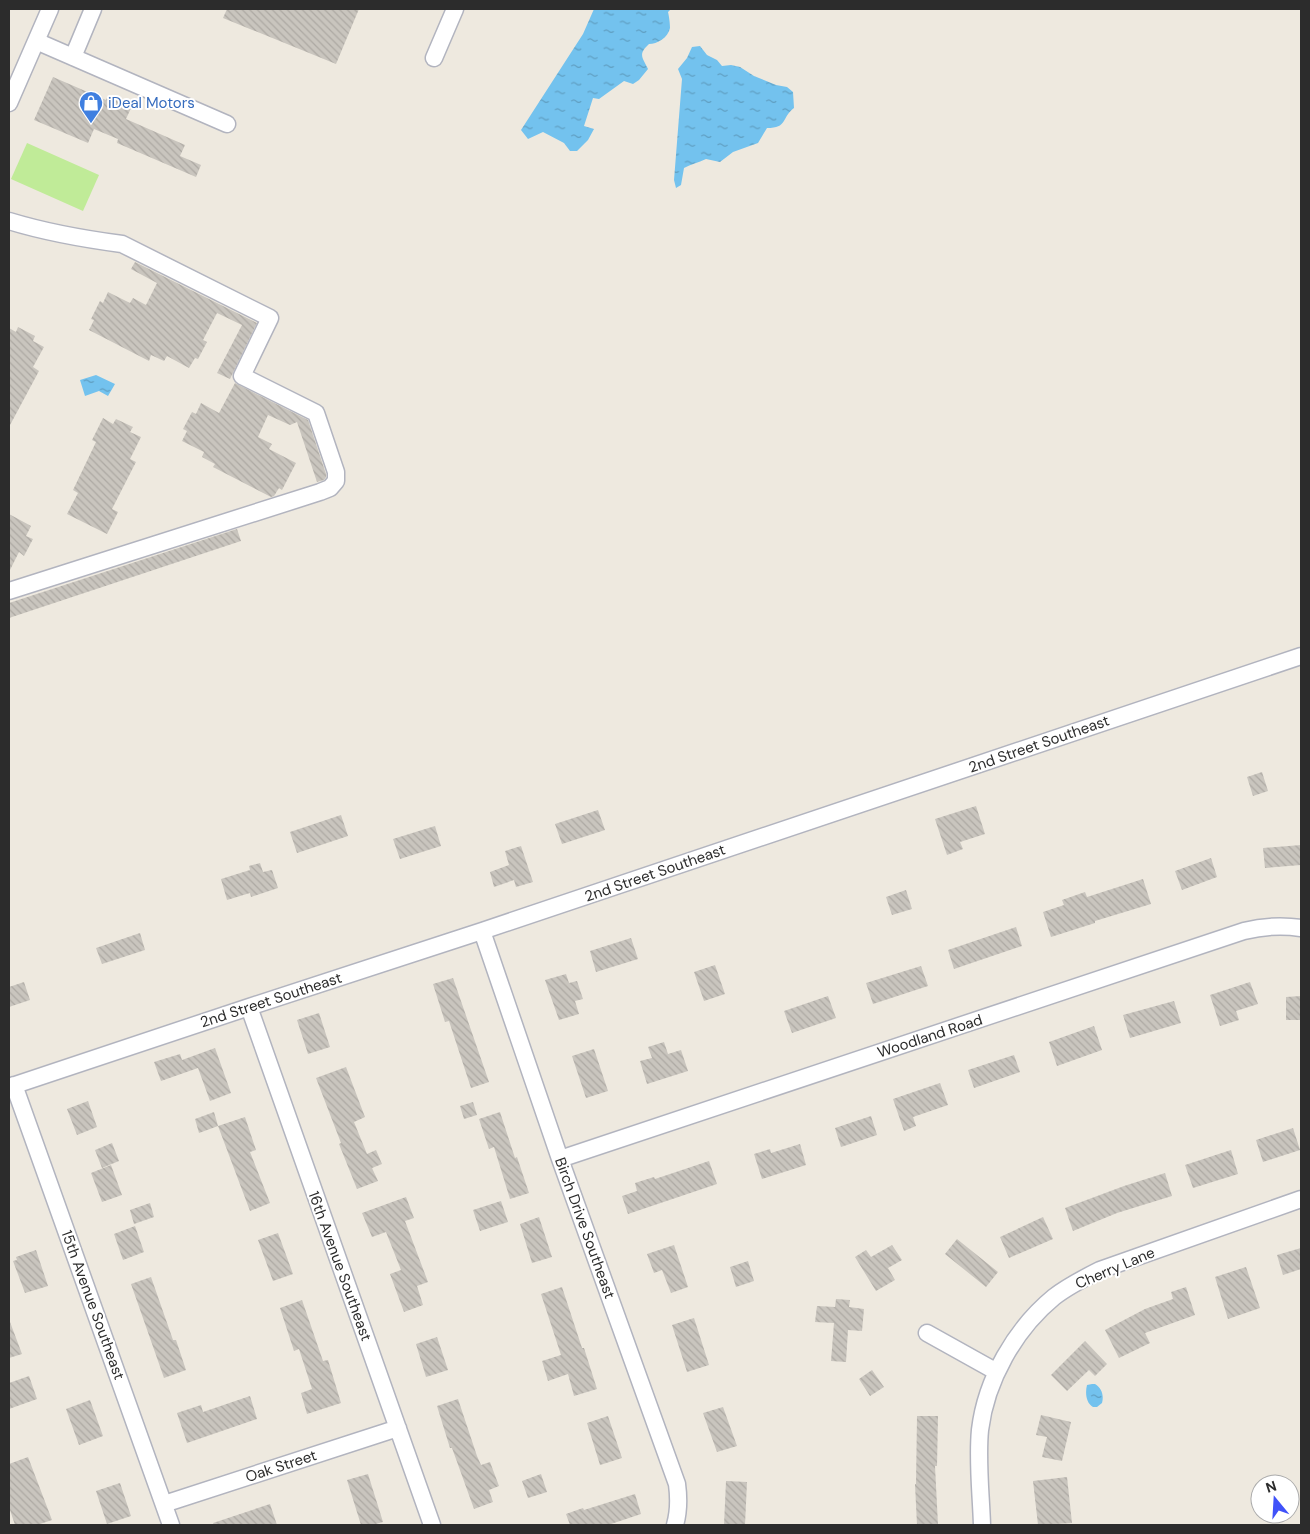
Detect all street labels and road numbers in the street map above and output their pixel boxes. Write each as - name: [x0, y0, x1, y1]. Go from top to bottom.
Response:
- street label: 2nd Street Southeast: [966, 710, 1112, 777]
- street label: 2nd Street Southeast: [582, 839, 728, 906]
- street label: 2nd Street Southeast: [198, 968, 344, 1032]
- street label: Woodland Road: [875, 1010, 985, 1062]
- street label: Birch Drive Southeast: [550, 1155, 620, 1302]
- street label: 16th Avenue Southeast: [304, 1188, 376, 1344]
- street label: 15th Avenue Southeast: [57, 1227, 129, 1383]
- street label: Cherry Lane: [1072, 1242, 1158, 1294]
- street label: Oak Street: [243, 1445, 319, 1487]

